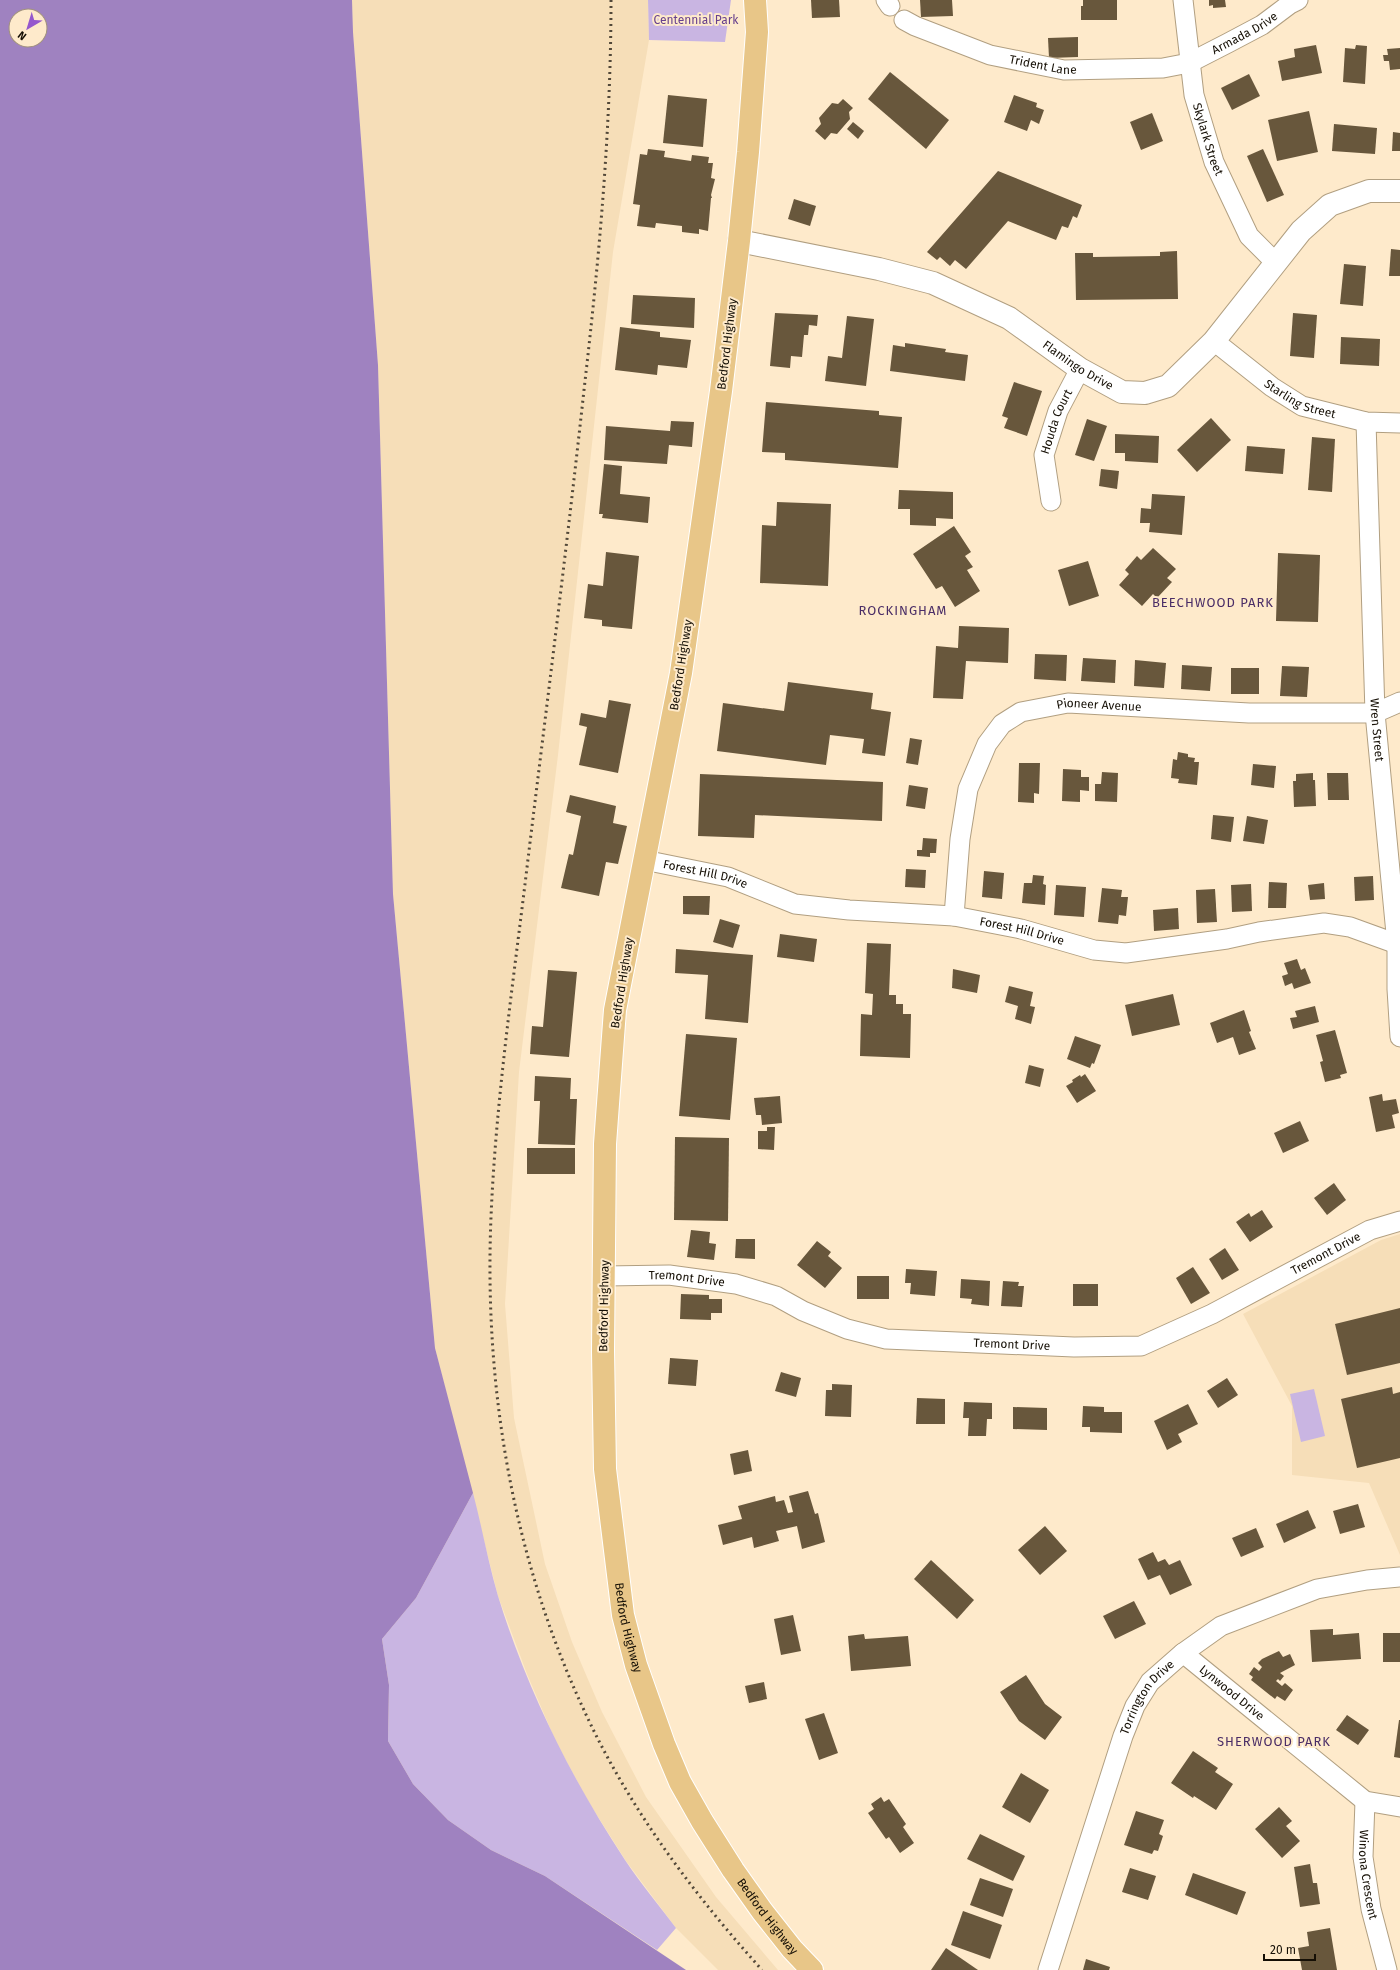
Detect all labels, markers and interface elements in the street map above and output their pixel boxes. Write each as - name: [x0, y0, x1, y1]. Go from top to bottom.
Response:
- north arrow: [8, 8, 48, 48]
- street label: Armada Drive: [1209, 9, 1280, 57]
- park label: Centennial Park: [654, 13, 739, 27]
- text: N: [15, 28, 29, 43]
- street label: Trident Lane: [1008, 52, 1077, 77]
- street label: Skylark Street: [1190, 101, 1227, 178]
- street label: Bedford Highway: [714, 297, 740, 391]
- street label: Flamingo Drive: [1040, 338, 1116, 393]
- street label: Starling Street: [1261, 377, 1338, 421]
- street label: Houda Court: [1038, 386, 1075, 456]
- district label: BEECHWOOD PARK: [1152, 595, 1274, 610]
- district label: ROCKINGHAM: [858, 603, 948, 618]
- street label: Bedford Highway: [667, 618, 695, 712]
- street label: Pioneer Avenue: [1055, 696, 1142, 714]
- street label: Wren Street: [1368, 698, 1387, 763]
- street label: Forest Hill Drive: [662, 857, 750, 891]
- street label: Forest Hill Drive: [979, 914, 1066, 948]
- street label: Bedford Highway: [608, 936, 636, 1030]
- street label: Tremont Drive: [1289, 1229, 1363, 1278]
- street label: Bedford Highway: [596, 1260, 612, 1352]
- street label: Tremont Drive: [649, 1268, 726, 1289]
- street label: Tremont Drive: [973, 1336, 1050, 1353]
- street label: Bedford Highway: [612, 1582, 645, 1675]
- street label: Torrington Drive: [1117, 1657, 1177, 1737]
- street label: Lynwood Drive: [1197, 1662, 1267, 1723]
- district label: SHERWOOD PARK: [1217, 1734, 1331, 1749]
- street label: Winona Crescent: [1356, 1829, 1381, 1922]
- street label: Bedford Highway: [734, 1876, 801, 1958]
- scale bar: [1264, 1936, 1315, 1962]
- text: 20 m: [1270, 1943, 1296, 1957]

